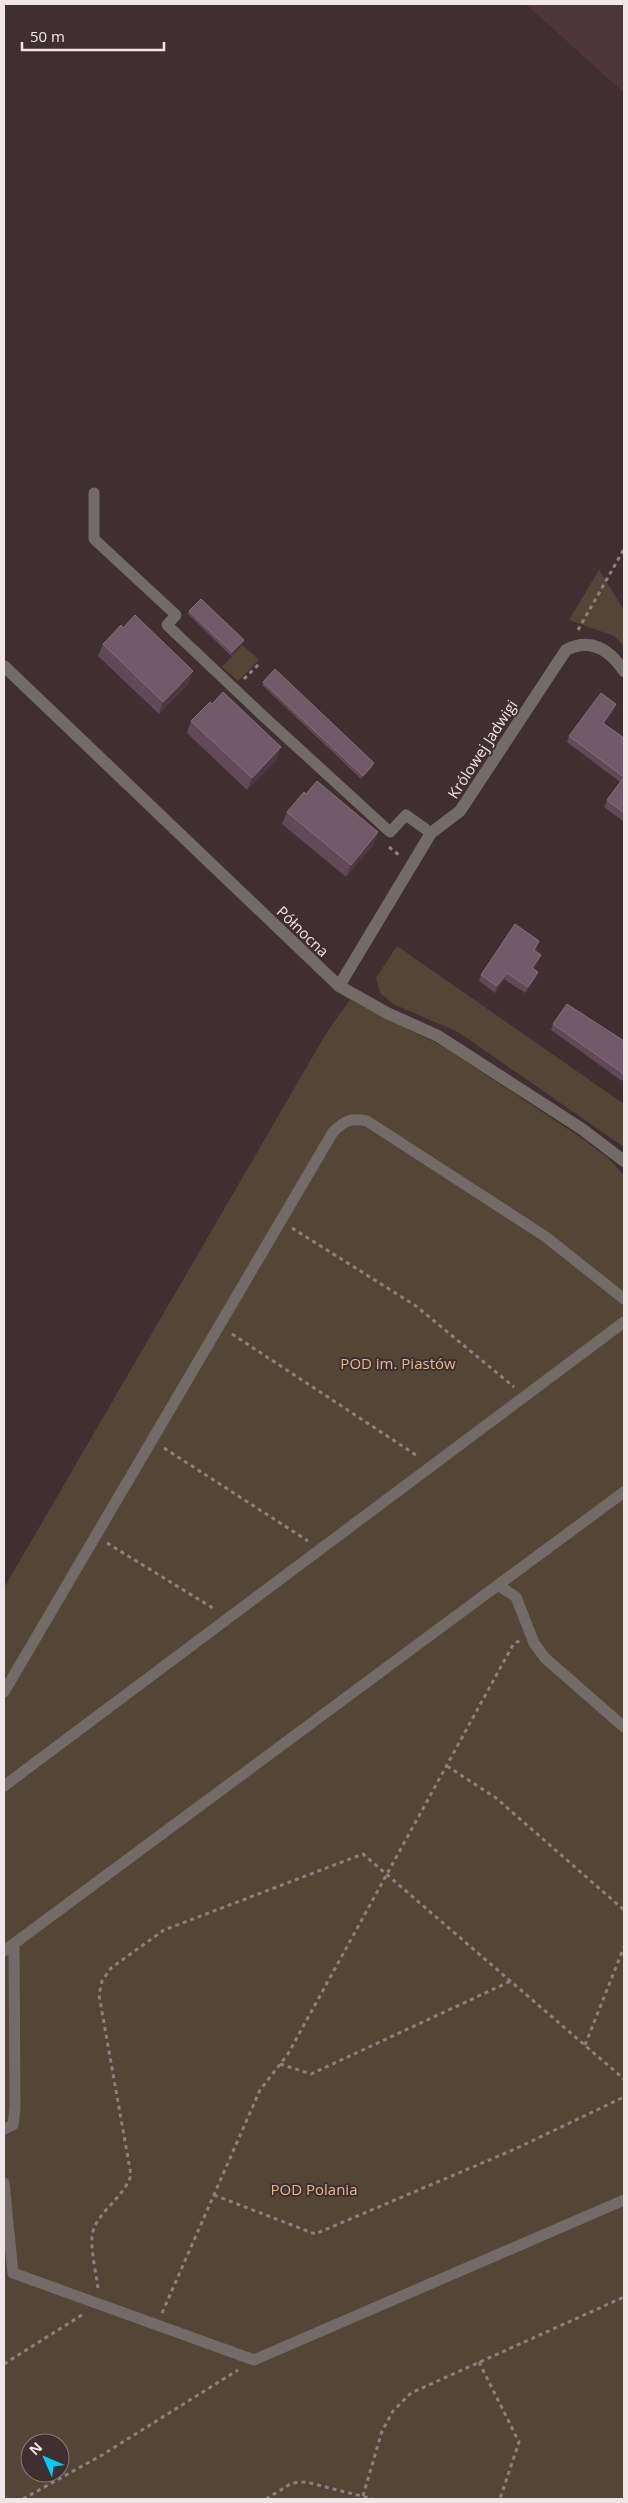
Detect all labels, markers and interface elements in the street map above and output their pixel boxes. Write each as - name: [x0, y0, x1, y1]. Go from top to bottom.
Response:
- scale bar: [22, 20, 165, 52]
- text: 50 m: [30, 26, 65, 46]
- street label: Królowej Jadwigi: [443, 696, 521, 802]
- street label: Północna: [273, 901, 333, 961]
- park label: POD im. Piastów: [340, 1353, 456, 1373]
- park label: POD Polania: [271, 2179, 357, 2199]
- north arrow: [20, 2433, 70, 2483]
- text: N: [25, 2438, 46, 2459]

